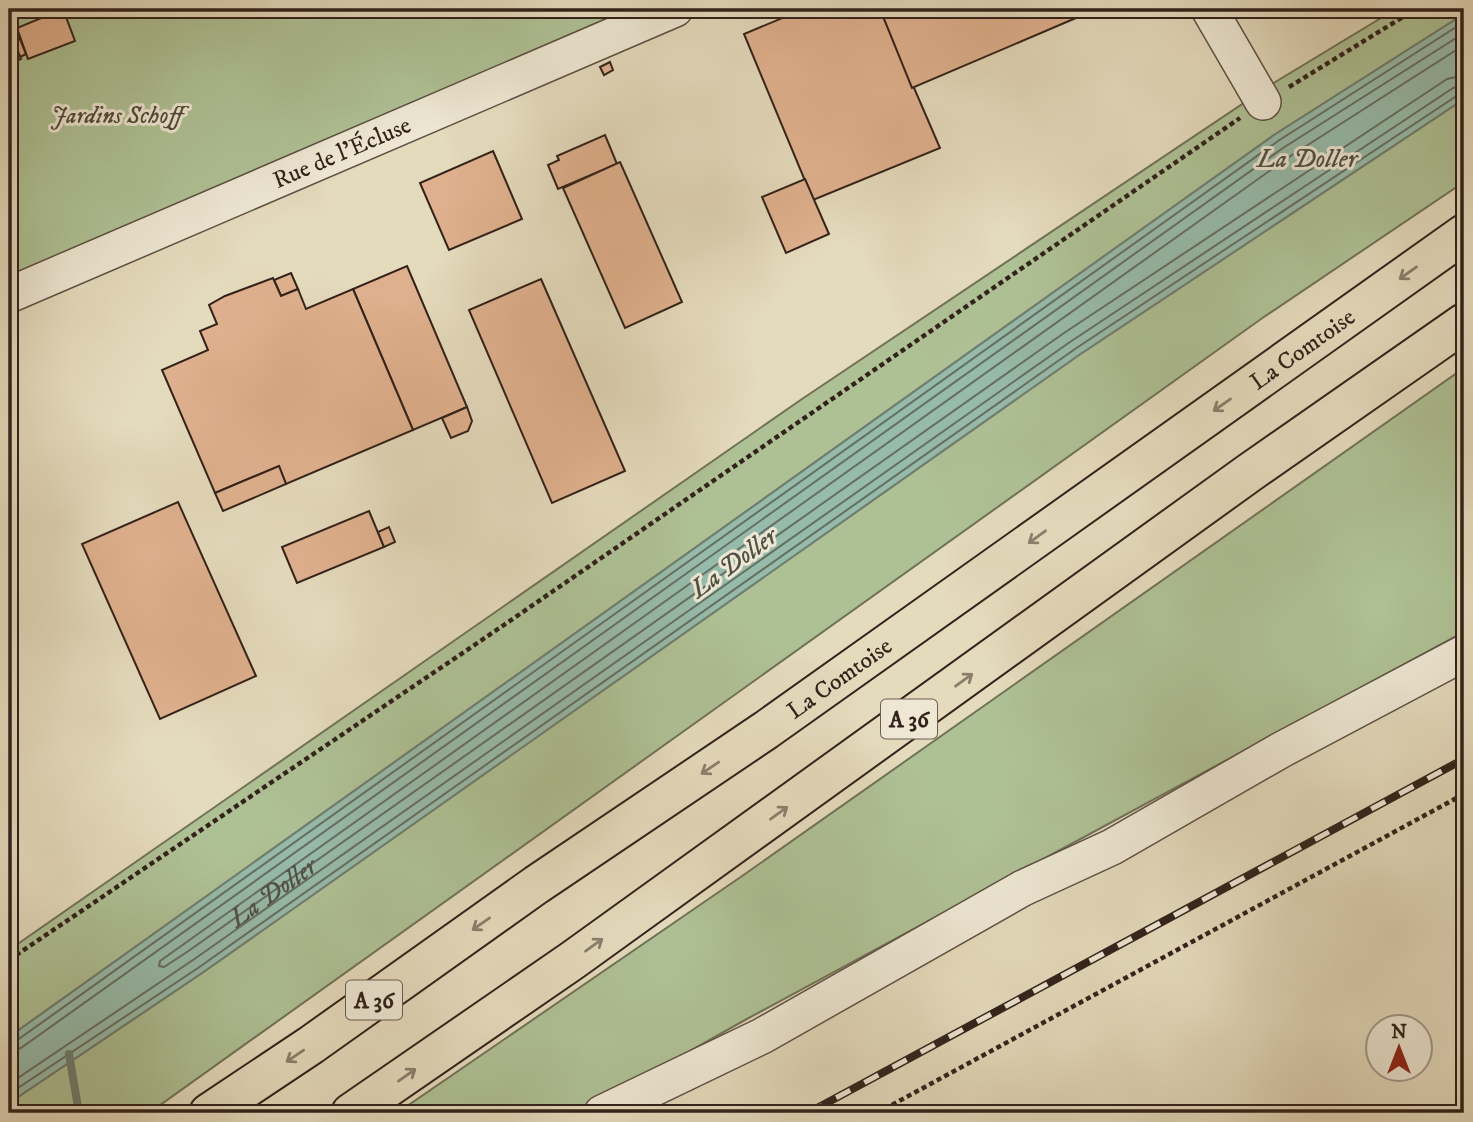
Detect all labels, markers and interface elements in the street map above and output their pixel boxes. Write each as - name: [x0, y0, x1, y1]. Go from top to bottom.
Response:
- park label: Jardins Schoff: [51, 101, 189, 131]
- street label: Rue de l'Écluse: [269, 110, 416, 196]
- water label: La Doller: [1255, 143, 1359, 176]
- one-way arrow: [1399, 265, 1418, 280]
- street label: La Comtoise: [1245, 302, 1361, 397]
- one-way arrow: [1213, 397, 1232, 412]
- water label: La Doller: [682, 519, 785, 607]
- one-way arrow: [1028, 530, 1047, 544]
- street label: La Comtoise: [782, 631, 898, 726]
- one-way arrow: [954, 672, 973, 687]
- road number: A 36: [881, 699, 937, 738]
- one-way arrow: [700, 761, 720, 775]
- one-way arrow: [769, 805, 788, 820]
- water label: La Doller: [221, 850, 325, 936]
- one-way arrow: [472, 917, 491, 931]
- one-way arrow: [584, 938, 603, 952]
- road number: A 36: [346, 981, 402, 1020]
- north arrow: [1364, 1014, 1434, 1084]
- text: N: [1391, 1021, 1407, 1044]
- one-way arrow: [286, 1049, 305, 1063]
- one-way arrow: [397, 1067, 416, 1082]

